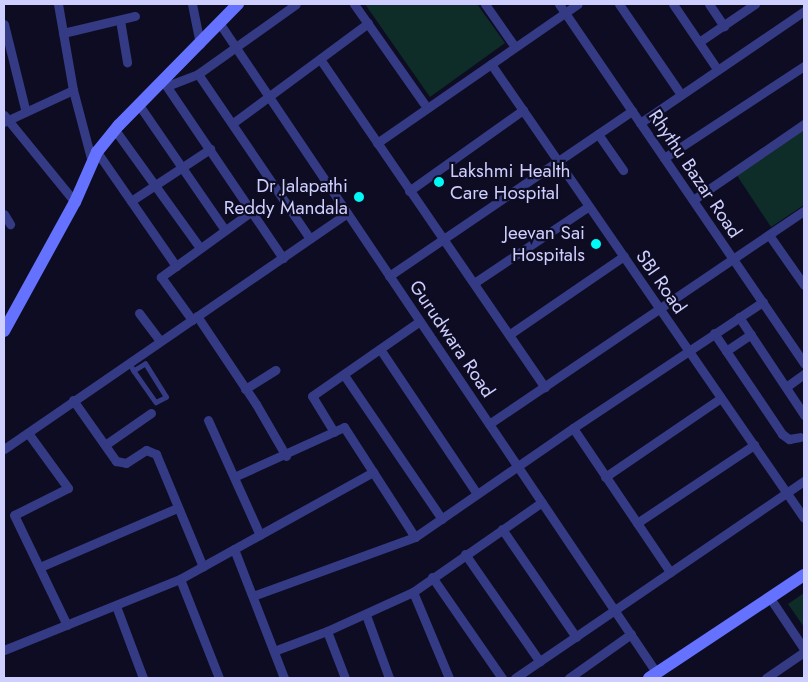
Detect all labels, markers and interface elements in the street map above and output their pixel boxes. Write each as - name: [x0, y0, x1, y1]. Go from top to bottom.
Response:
- street label: Rhythu Bazar Road: [644, 105, 746, 243]
- place label: Lakshmi Health Care Hospital: [450, 160, 571, 204]
- place label: Dr Jalapathi Reddy Mandala: [224, 175, 348, 219]
- marker: Lakshmi Health Care Hospital: [432, 175, 446, 189]
- marker: Dr Jalapathi Reddy Mandala: [352, 190, 366, 204]
- place label: Jeevan Sai Hospitals: [503, 222, 585, 266]
- marker: Jeevan Sai Hospitals: [589, 237, 603, 251]
- street label: SBI Road: [631, 246, 691, 318]
- street label: Gurudwara Road: [404, 276, 500, 402]

